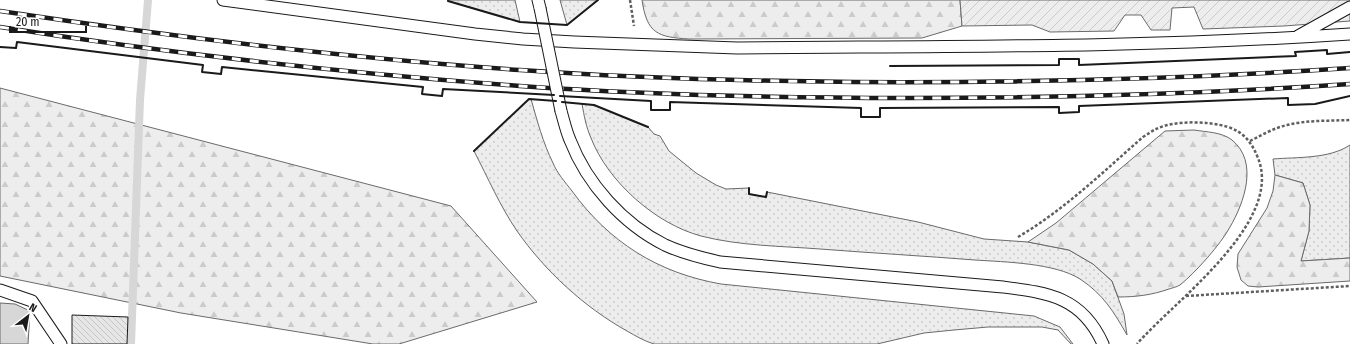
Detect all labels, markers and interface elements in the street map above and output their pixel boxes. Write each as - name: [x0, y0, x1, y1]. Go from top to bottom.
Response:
- scale bar: [10, 8, 86, 34]
- text: 20 m: [16, 15, 40, 29]
- north arrow: [8, 296, 48, 336]
- text: N: [27, 301, 39, 315]

